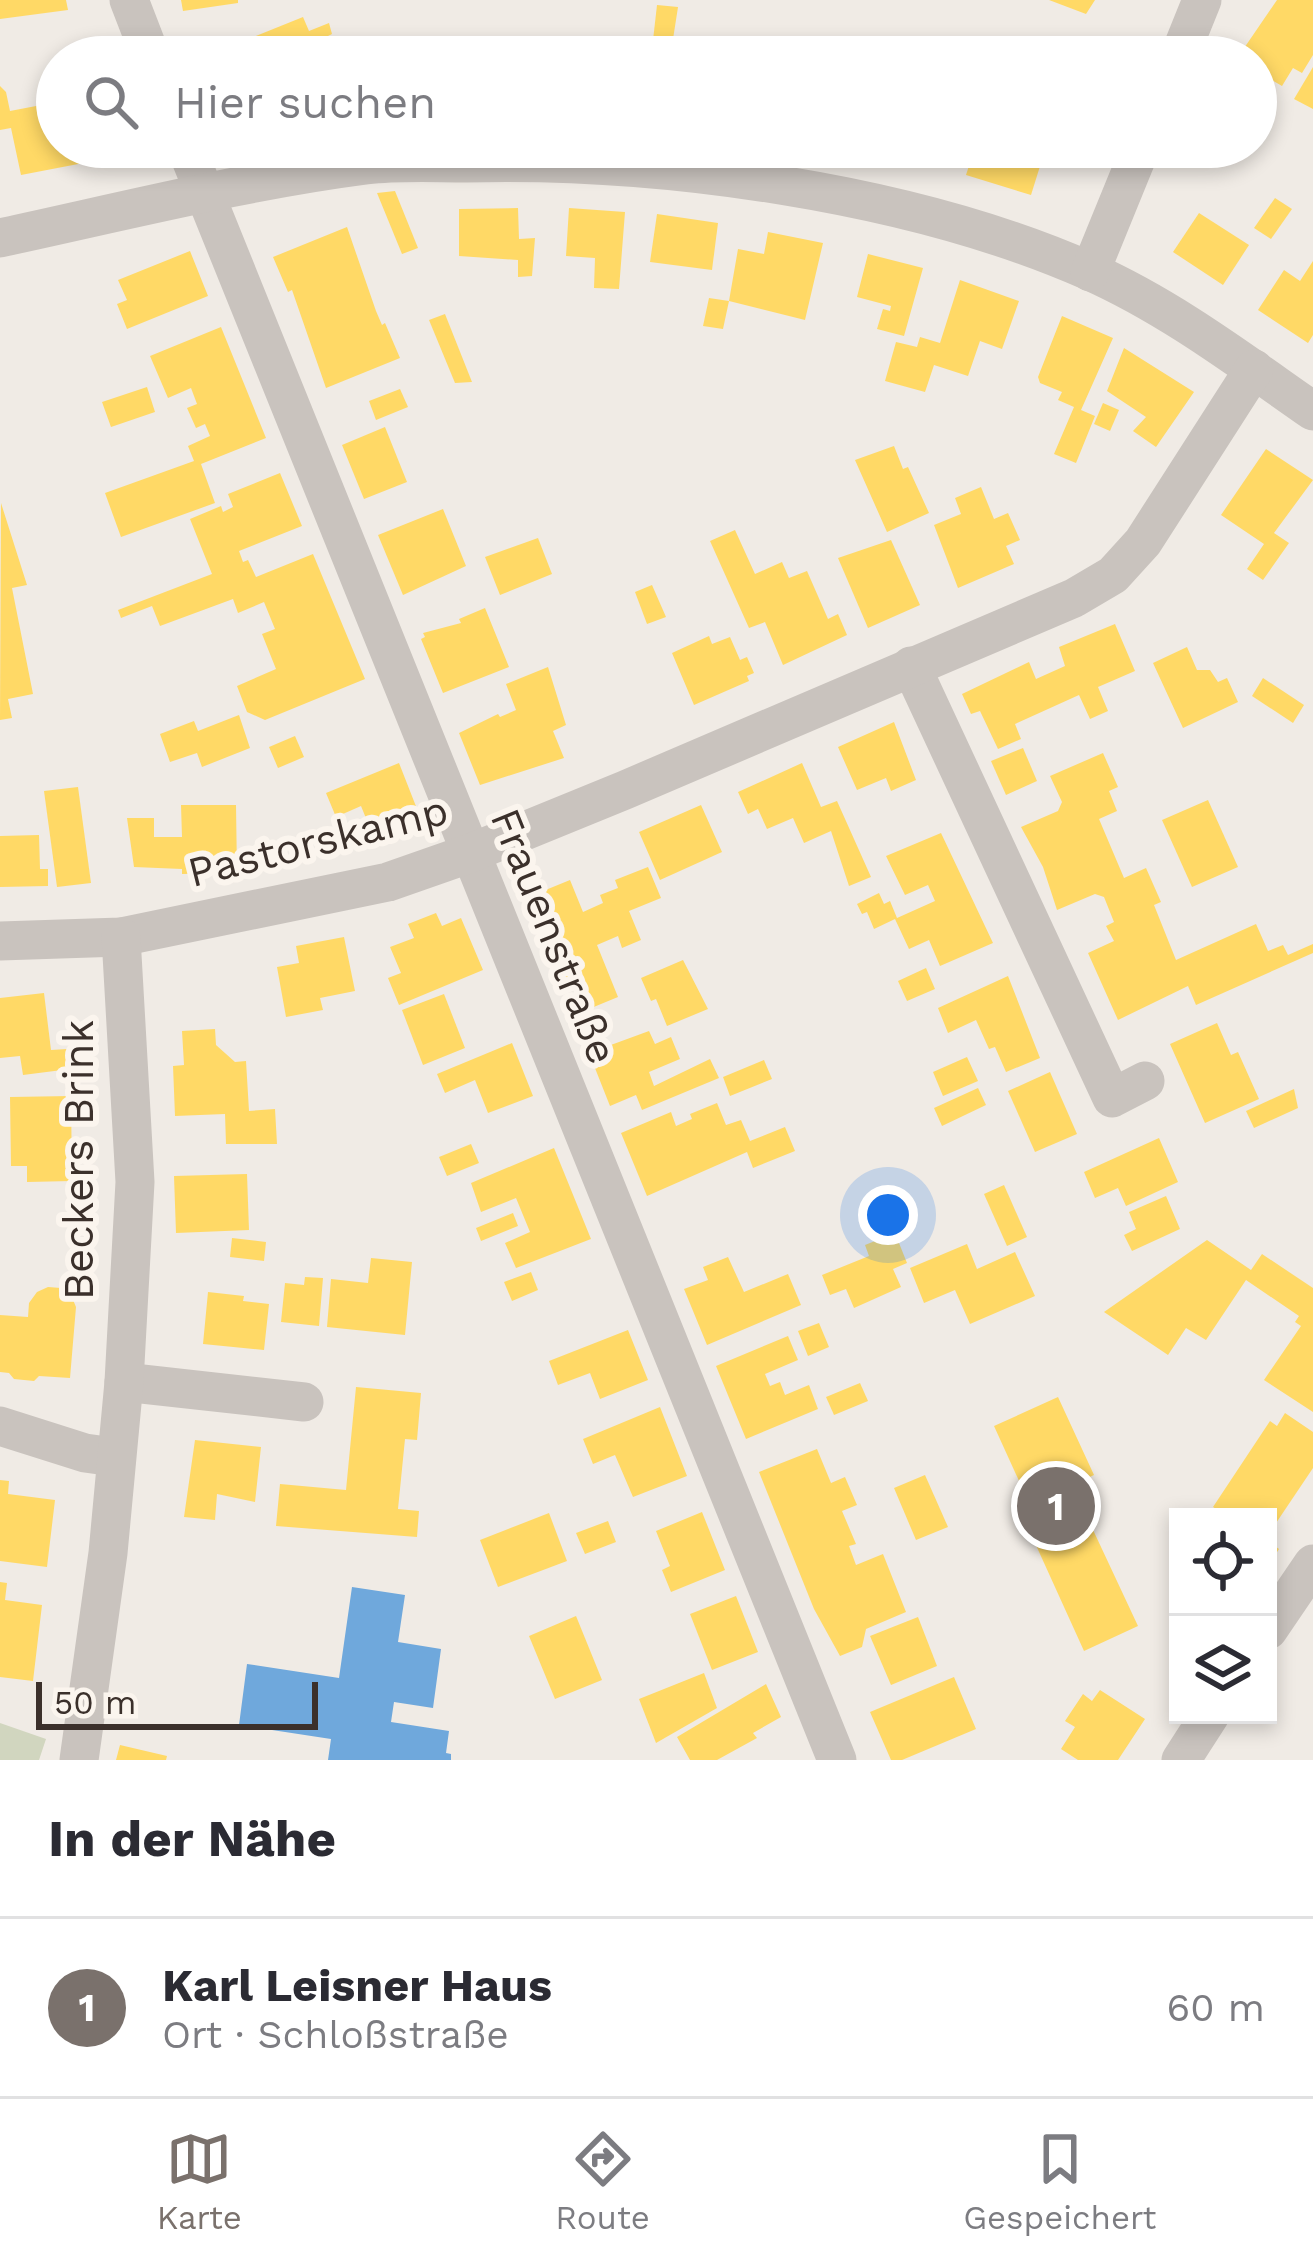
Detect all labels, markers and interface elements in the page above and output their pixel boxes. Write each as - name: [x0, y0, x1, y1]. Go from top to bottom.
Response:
- search box: [36, 36, 1277, 168]
- icon: search: [78, 69, 144, 135]
- text: Hier suchen: [174, 76, 436, 129]
- street label: Pastorskamp: [183, 785, 453, 897]
- street label: Frauenstraße: [481, 801, 627, 1071]
- street label: Beckers Brink: [54, 1020, 103, 1300]
- your location: [858, 1185, 918, 1245]
- pin: 1: [1017, 1461, 1095, 1551]
- map controls: [1169, 1508, 1277, 1724]
- button: locate: [1169, 1508, 1277, 1616]
- button: layers: [1169, 1616, 1277, 1724]
- scale bar: [36, 1676, 318, 1729]
- text: 50 m: [54, 1683, 136, 1722]
- text: In der Nähe: [48, 1809, 336, 1868]
- text: Karl Leisner Haus: [162, 1959, 552, 2012]
- text: 1: [79, 1985, 95, 2030]
- text: 60 m: [1167, 1985, 1265, 2030]
- text: Ort · Schloßstraße: [162, 2012, 509, 2057]
- tab: Karte: [157, 2126, 242, 2237]
- tab: Route: [555, 2126, 650, 2237]
- tab: Gespeichert: [963, 2126, 1156, 2237]

